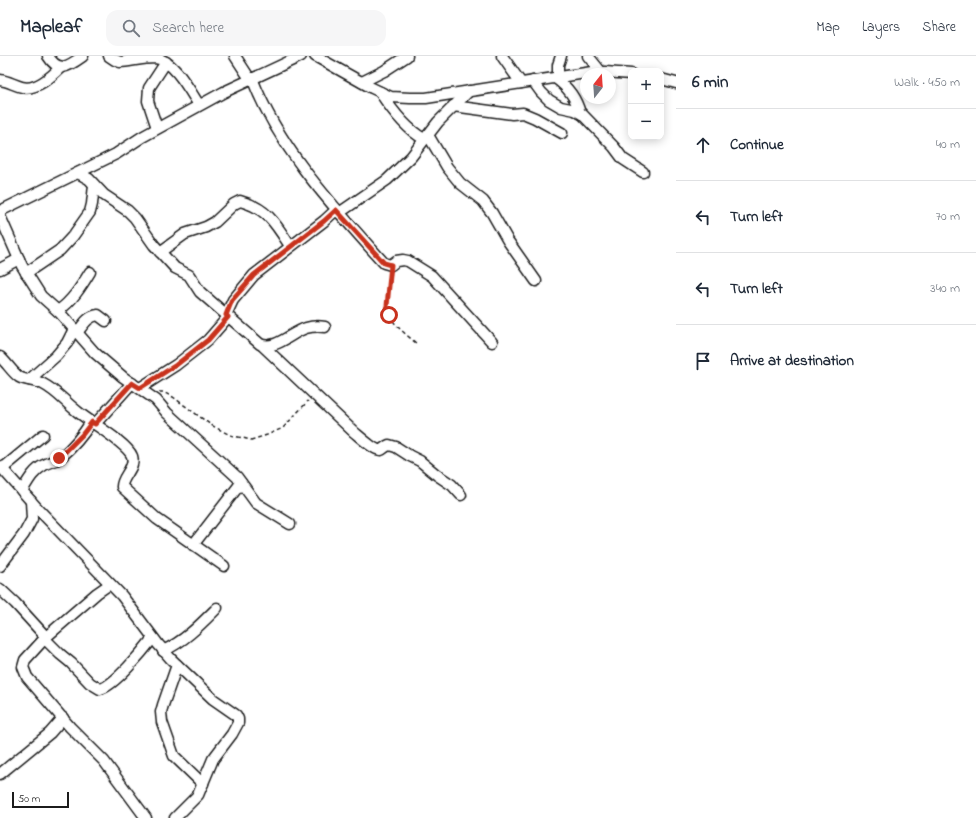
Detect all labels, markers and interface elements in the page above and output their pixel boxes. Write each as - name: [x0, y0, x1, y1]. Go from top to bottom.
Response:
- search box: [106, 10, 386, 46]
- text: Mapleaf: [20, 14, 82, 41]
- icon: search: [120, 17, 142, 39]
- text: Search here: [152, 17, 224, 39]
- text: Map: [816, 17, 840, 38]
- text: Layers: [862, 17, 900, 38]
- text: Share: [922, 17, 956, 38]
- north arrow: [580, 68, 616, 104]
- map controls: [628, 68, 664, 140]
- button: +: [628, 68, 664, 104]
- text: 6 min: [692, 70, 728, 95]
- text: Walk · 450 m: [894, 73, 960, 92]
- button: −: [628, 104, 664, 140]
- icon: ahead: [692, 134, 714, 156]
- text: Continue: [730, 134, 784, 156]
- text: 40 m: [936, 135, 960, 154]
- icon: left: [692, 206, 714, 228]
- text: Turn left: [730, 206, 783, 228]
- text: 70 m: [936, 207, 960, 226]
- icon: left: [692, 278, 714, 300]
- text: Turn left: [730, 278, 783, 300]
- text: 340 m: [930, 279, 960, 298]
- route start: [380, 306, 398, 324]
- icon: arrive: [692, 350, 714, 372]
- text: Arrive at destination: [730, 350, 854, 372]
- route end: [50, 449, 68, 467]
- scale bar: [12, 790, 69, 809]
- text: 50 m: [18, 791, 40, 807]

